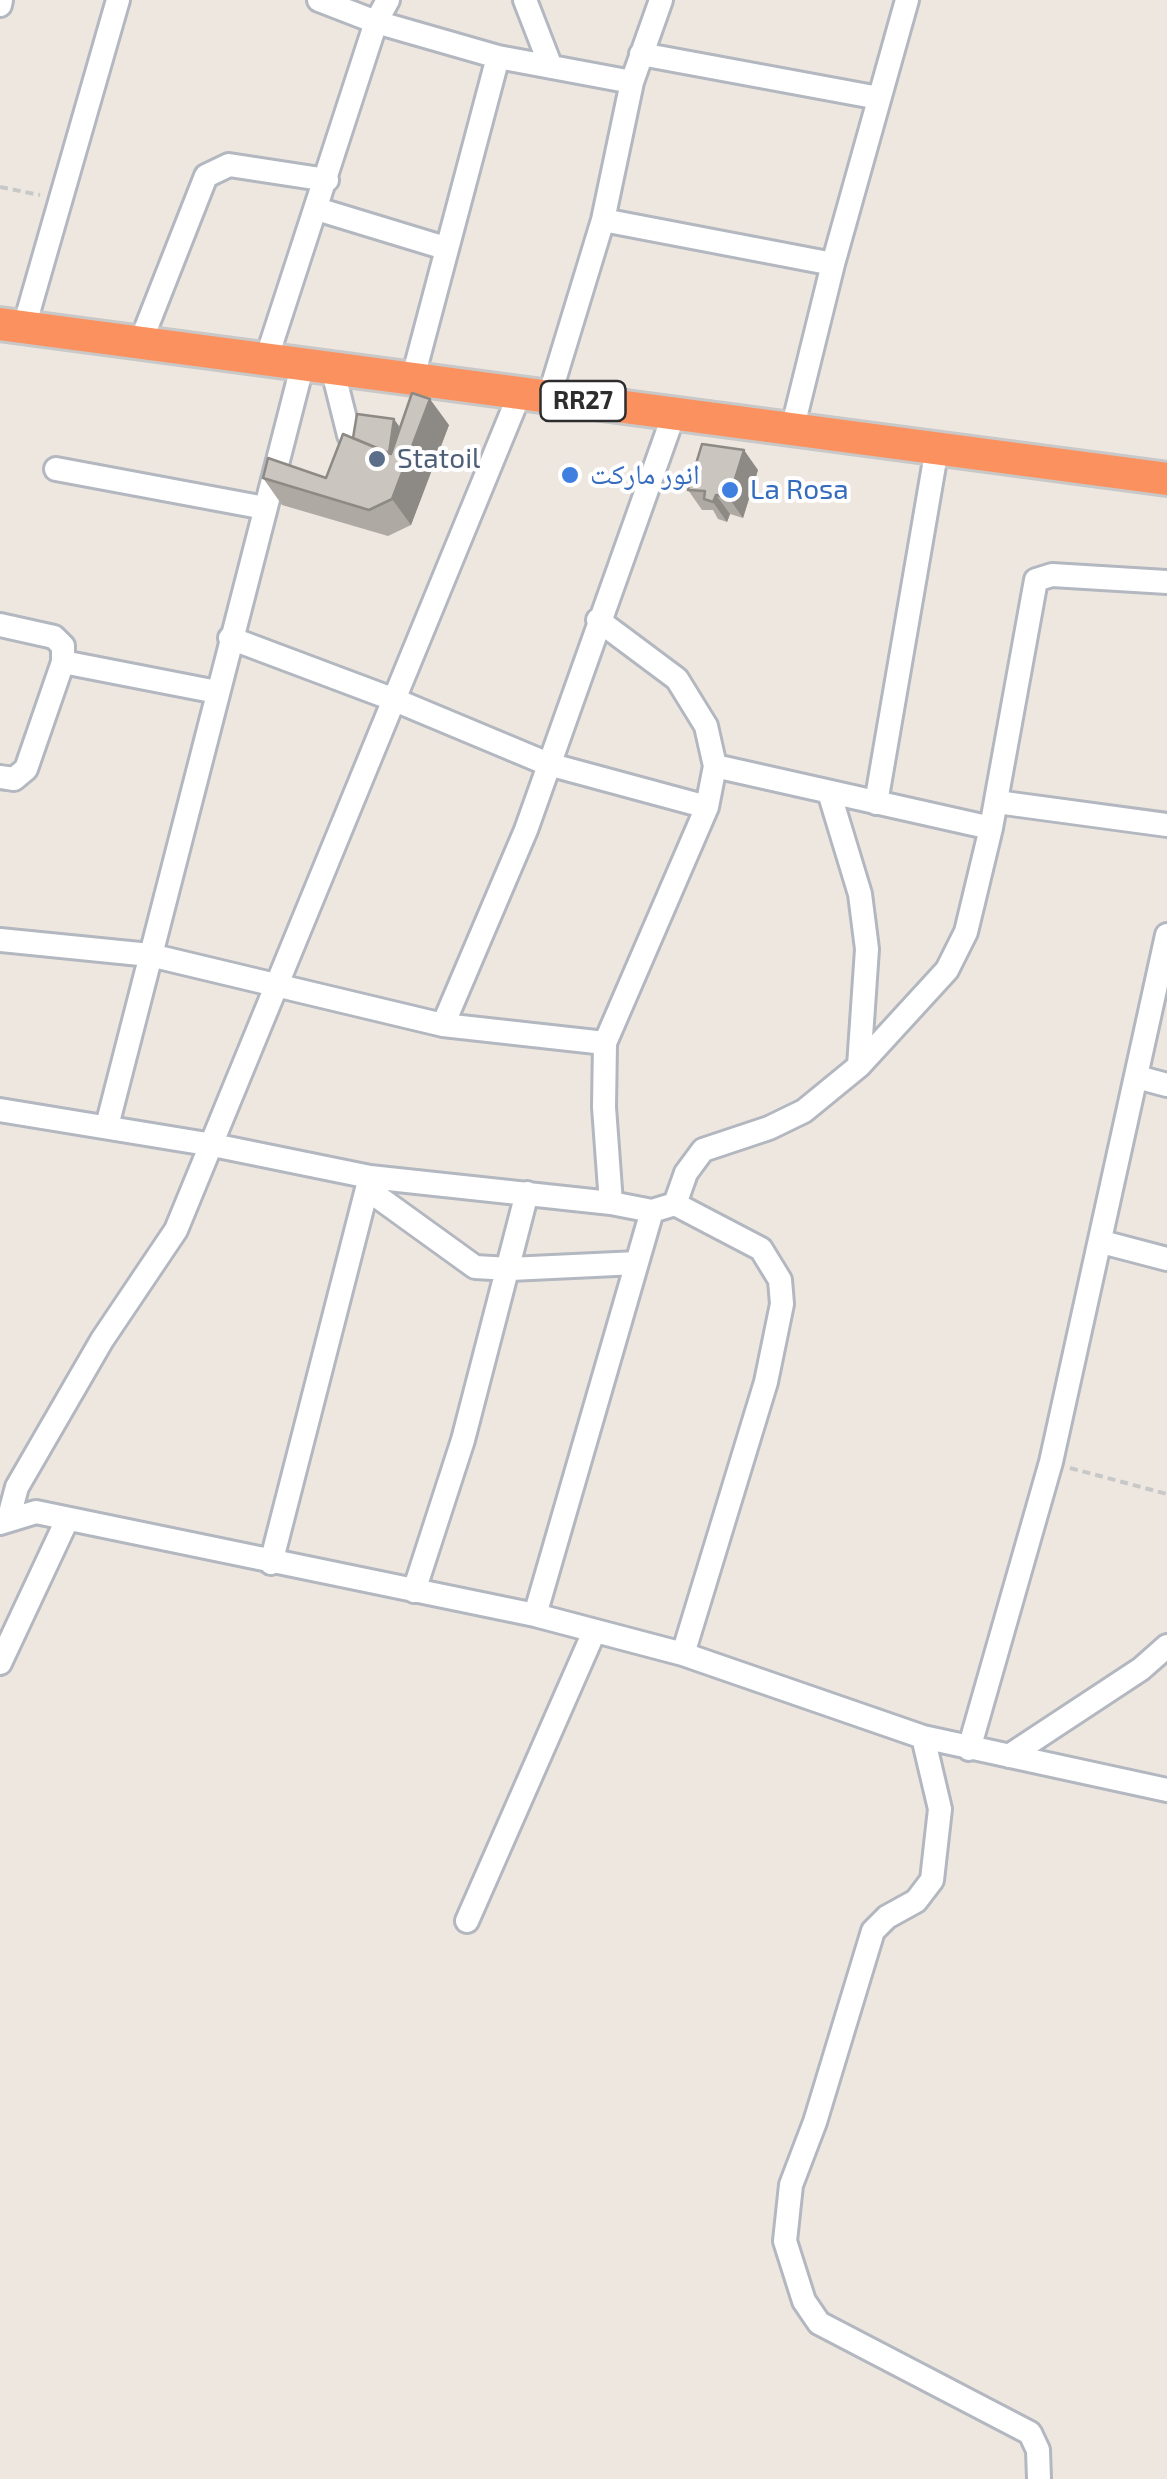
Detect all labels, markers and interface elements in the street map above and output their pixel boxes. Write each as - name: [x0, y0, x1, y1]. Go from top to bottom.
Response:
- road number: RR27: [540, 381, 626, 421]
- place label: Statoil: [397, 442, 480, 476]
- marker: Statoil: [366, 448, 388, 470]
- place label: انور ماركت: [590, 458, 700, 492]
- marker: انور ماركت: [559, 464, 581, 486]
- place label: La Rosa: [750, 473, 849, 507]
- marker: La Rosa: [719, 479, 741, 501]

